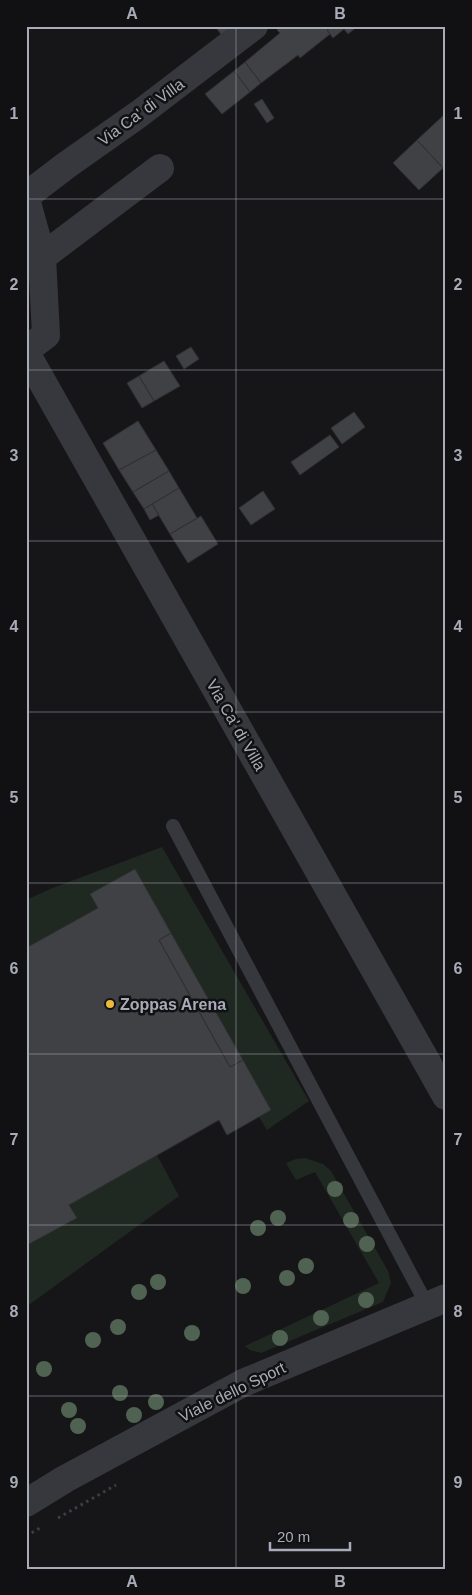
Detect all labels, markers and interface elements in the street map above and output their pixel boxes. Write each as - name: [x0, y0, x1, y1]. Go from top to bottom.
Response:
- text: A: [126, 5, 138, 22]
- text: B: [334, 5, 346, 22]
- street label: Via Ca' di Villa: [95, 75, 187, 149]
- text: 1: [10, 105, 19, 122]
- text: 1: [454, 105, 463, 122]
- text: 2: [10, 276, 19, 293]
- text: 2: [454, 276, 463, 293]
- text: 3: [10, 447, 19, 464]
- text: 3: [454, 447, 463, 464]
- text: 4: [10, 618, 19, 635]
- text: 4: [454, 618, 463, 635]
- street label: Via Ca' di Villa: [203, 677, 269, 774]
- text: 5: [10, 789, 19, 806]
- text: 5: [454, 789, 463, 806]
- text: 6: [10, 960, 19, 977]
- text: 6: [454, 960, 463, 977]
- place label: Zoppas Arena: [120, 996, 226, 1013]
- marker: Zoppas Arena: [104, 998, 116, 1010]
- text: 7: [10, 1131, 19, 1148]
- text: 7: [454, 1131, 463, 1148]
- text: 8: [10, 1303, 19, 1320]
- text: 8: [454, 1303, 463, 1320]
- street label: Viale dello Sport: [176, 1359, 288, 1425]
- text: 9: [10, 1474, 19, 1491]
- text: 9: [454, 1474, 463, 1491]
- scale bar: [270, 1520, 350, 1552]
- text: 20 m: [277, 1528, 310, 1545]
- text: A: [126, 1573, 138, 1590]
- text: B: [334, 1573, 346, 1590]

